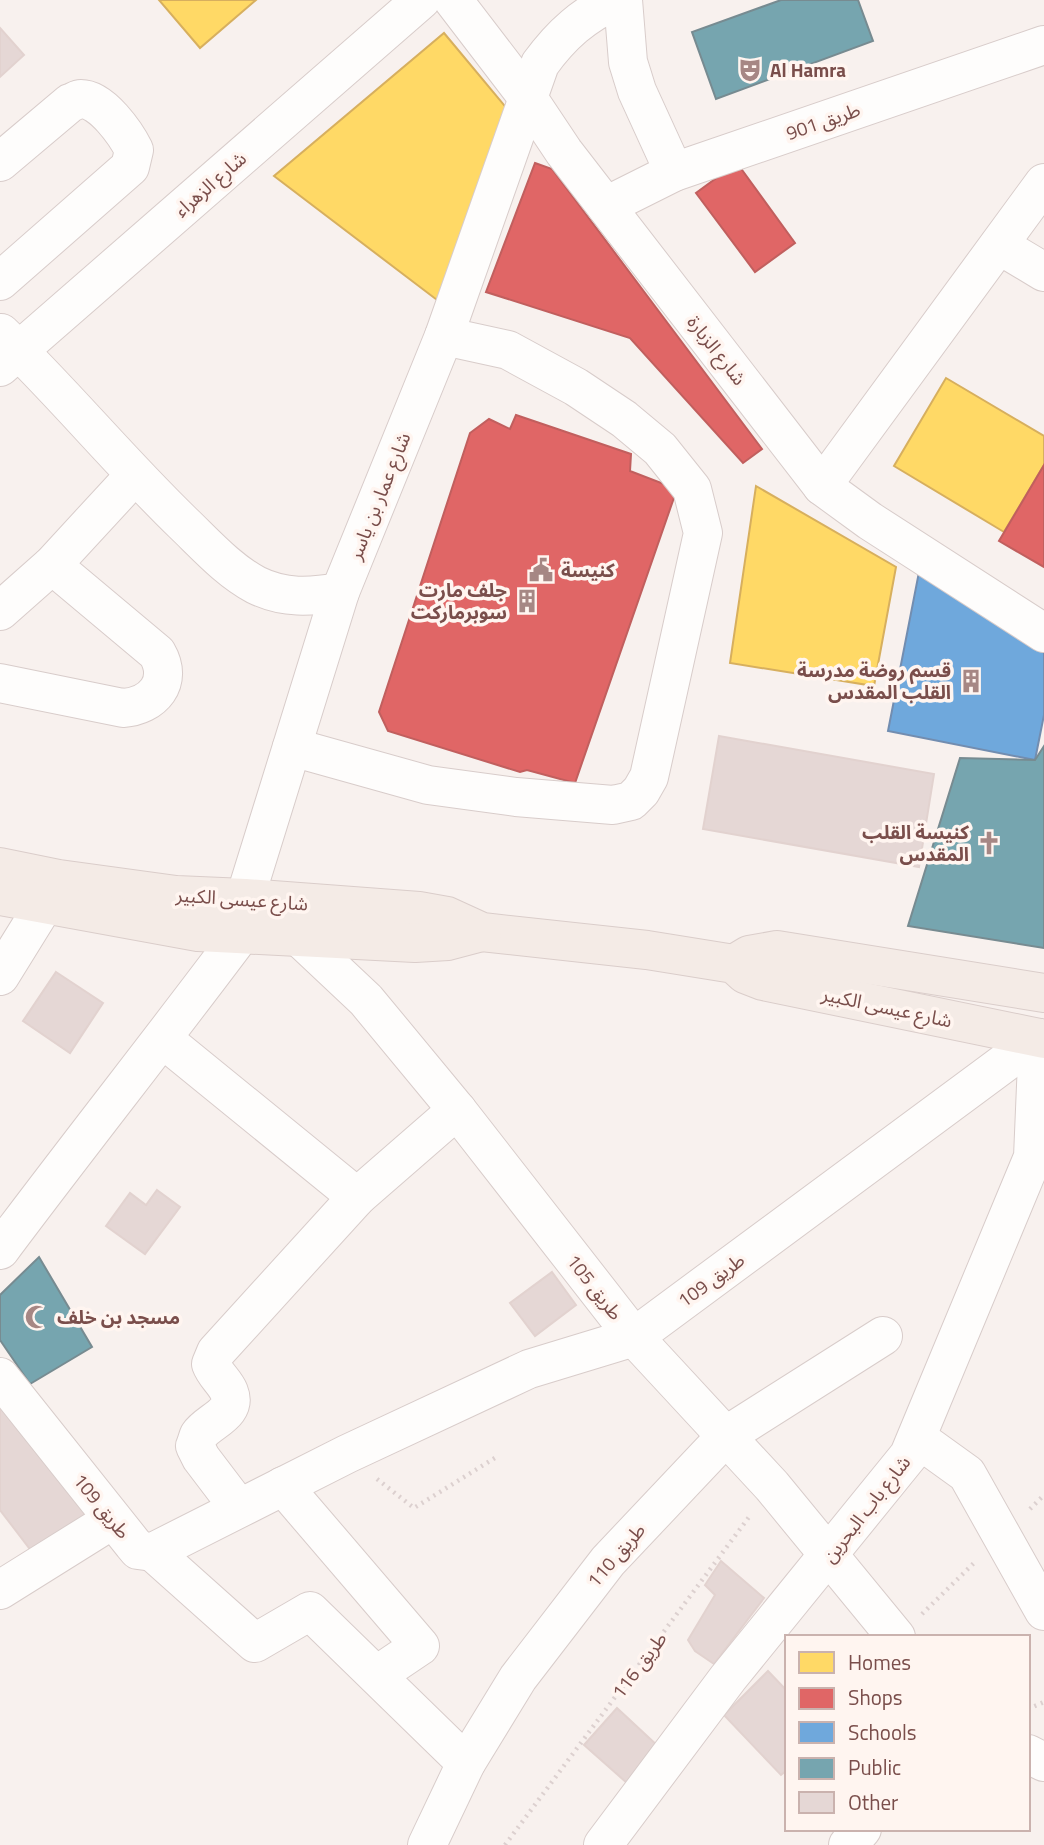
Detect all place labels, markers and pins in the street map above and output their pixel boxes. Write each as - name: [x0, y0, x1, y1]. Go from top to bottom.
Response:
- place label: Al Hamra: [770, 55, 846, 84]
- theatre icon: Al Hamra: [736, 56, 764, 84]
- place label: كنيسة: [561, 555, 615, 584]
- public building icon: كنيسة: [527, 556, 555, 584]
- place label: جلف مارت سوبرماركت: [411, 575, 507, 626]
- building icon: جلف مارت سوبرماركت: [513, 587, 541, 615]
- place label: قسم روضة مدرسة القلب المقدس: [797, 655, 951, 706]
- building icon: قسم روضة مدرسة القلب المقدس: [957, 667, 985, 695]
- place label: كنيسة القلب المقدس: [862, 817, 969, 868]
- church icon: كنيسة القلب المقدس: [975, 829, 1003, 857]
- place label: مسجد بن خلف: [57, 1302, 180, 1331]
- mosque icon: مسجد بن خلف: [23, 1303, 51, 1331]

